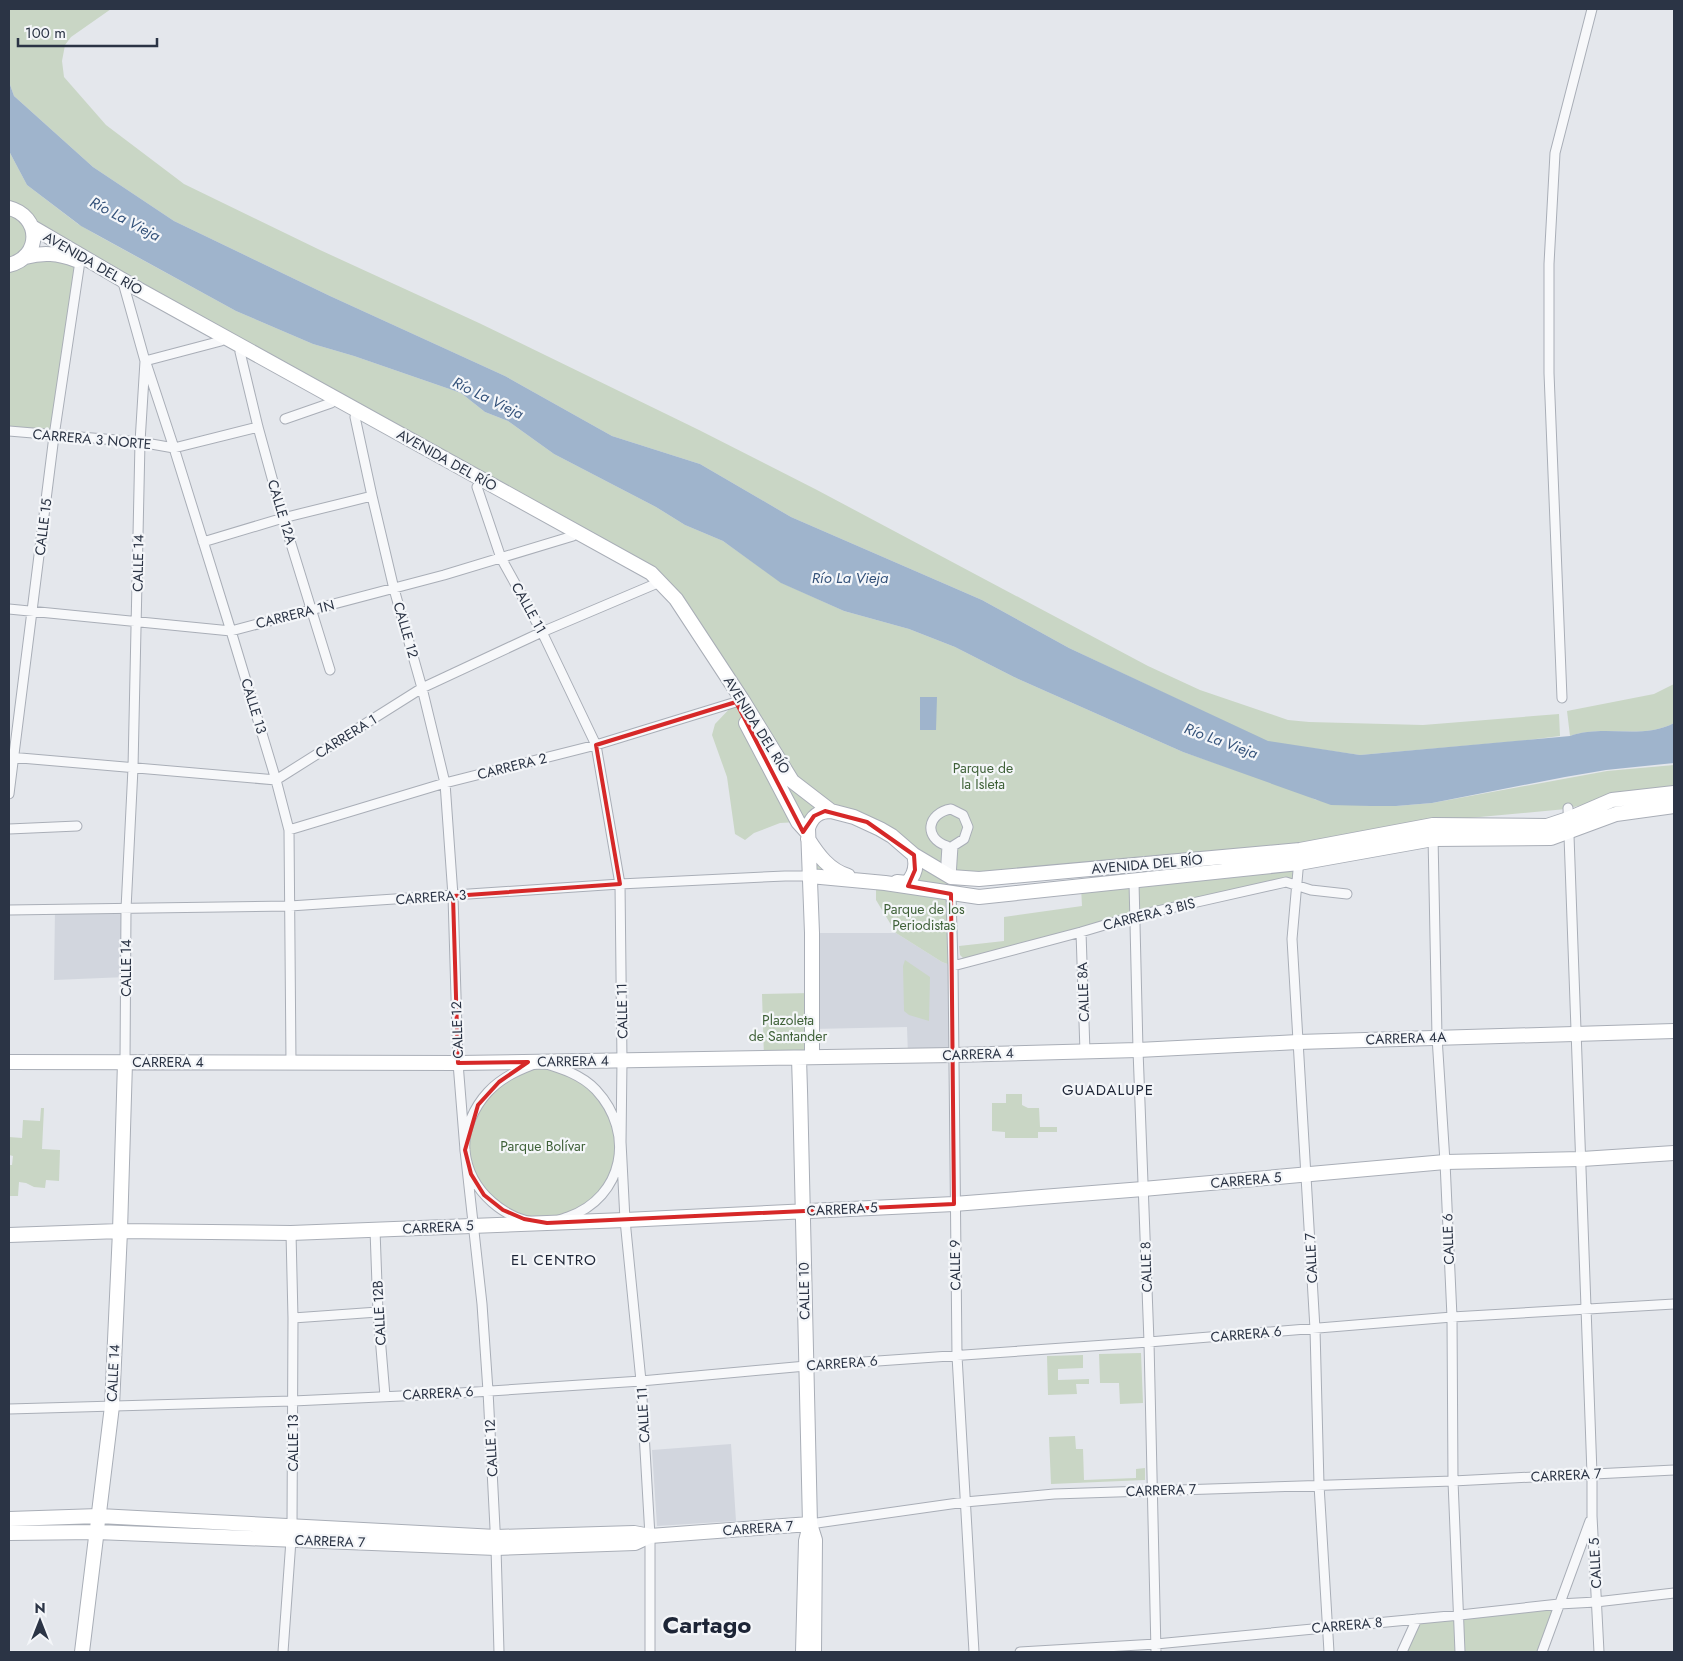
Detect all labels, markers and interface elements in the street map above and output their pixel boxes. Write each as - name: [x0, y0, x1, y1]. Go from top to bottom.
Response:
- scale bar: [18, 15, 156, 47]
- text: 100 m: [25, 22, 66, 44]
- water label: Río La Vieja: [86, 191, 165, 247]
- street label: AVENIDA DEL RÍO: [40, 226, 146, 300]
- water label: Río La Vieja: [449, 371, 528, 425]
- street label: CARRERA 3 NORTE: [32, 424, 152, 454]
- street label: AVENIDA DEL RÍO: [393, 424, 501, 496]
- street label: CALLE 12A: [263, 477, 302, 548]
- street label: CALLE 15: [30, 497, 56, 557]
- street label: CALLE 14: [127, 534, 149, 592]
- water label: Río La Vieja: [812, 567, 889, 589]
- street label: CALLE 11: [507, 579, 551, 637]
- street label: CARRERA 1N: [254, 595, 336, 633]
- street label: CALLE 12: [388, 600, 424, 660]
- street label: AVENIDA DEL RÍO: [719, 672, 795, 778]
- street label: CALLE 13: [236, 676, 272, 737]
- street label: CARRERA 1: [311, 709, 381, 763]
- water label: Río La Vieja: [1181, 718, 1261, 765]
- street label: CARRERA 2: [475, 748, 549, 784]
- park label: Parque de la Isleta: [953, 758, 1013, 794]
- street label: AVENIDA DEL RÍO: [1091, 849, 1203, 879]
- street label: CARRERA 3: [395, 885, 467, 909]
- street label: CARRERA 3 BIS: [1101, 893, 1197, 935]
- park label: Parque de los Periodistas: [883, 899, 965, 935]
- street label: CALLE 14: [116, 939, 136, 997]
- street label: CALLE 8A: [1072, 961, 1094, 1022]
- street label: CALLE 11: [612, 983, 632, 1039]
- street label: CALLE 12: [446, 1001, 468, 1059]
- park label: Plazoleta de Santander: [749, 1010, 827, 1046]
- street label: CARRERA 4A: [1365, 1027, 1447, 1049]
- street label: CARRERA 4: [942, 1043, 1014, 1065]
- street label: CARRERA 4: [537, 1050, 609, 1072]
- street label: CARRERA 4: [132, 1052, 204, 1072]
- district label: GUADALUPE: [1062, 1079, 1154, 1101]
- park label: Parque Bolívar: [500, 1136, 586, 1156]
- street label: CARRERA 5: [1210, 1167, 1282, 1193]
- street label: CARRERA 5: [806, 1197, 878, 1221]
- street label: CALLE 6: [1437, 1213, 1459, 1265]
- street label: CARRERA 5: [402, 1215, 474, 1239]
- street label: CALLE 7: [1300, 1232, 1322, 1284]
- street label: CALLE 9: [945, 1239, 965, 1291]
- street label: CALLE 8: [1135, 1241, 1157, 1293]
- district label: EL CENTRO: [511, 1249, 597, 1271]
- street label: CALLE 10: [793, 1262, 815, 1320]
- street label: CALLE 12B: [367, 1280, 391, 1346]
- street label: CARRERA 6: [1210, 1321, 1282, 1347]
- street label: CALLE 14: [102, 1344, 124, 1402]
- street label: CARRERA 6: [806, 1351, 878, 1375]
- street label: CARRERA 6: [402, 1381, 474, 1405]
- street label: CALLE 11: [632, 1387, 654, 1443]
- street label: CALLE 13: [283, 1414, 303, 1472]
- street label: CALLE 12: [480, 1419, 502, 1477]
- street label: CARRERA 7: [1530, 1463, 1602, 1487]
- street label: CARRERA 7: [1125, 1479, 1197, 1501]
- street label: CARRERA 7: [722, 1516, 795, 1540]
- street label: CARRERA 7: [294, 1530, 366, 1552]
- street label: CALLE 5: [1584, 1537, 1606, 1589]
- north arrow: [15, 1596, 65, 1646]
- text: N: [34, 1598, 46, 1618]
- district label: Cartago: [663, 1607, 752, 1642]
- street label: CARRERA 8: [1311, 1612, 1383, 1638]

